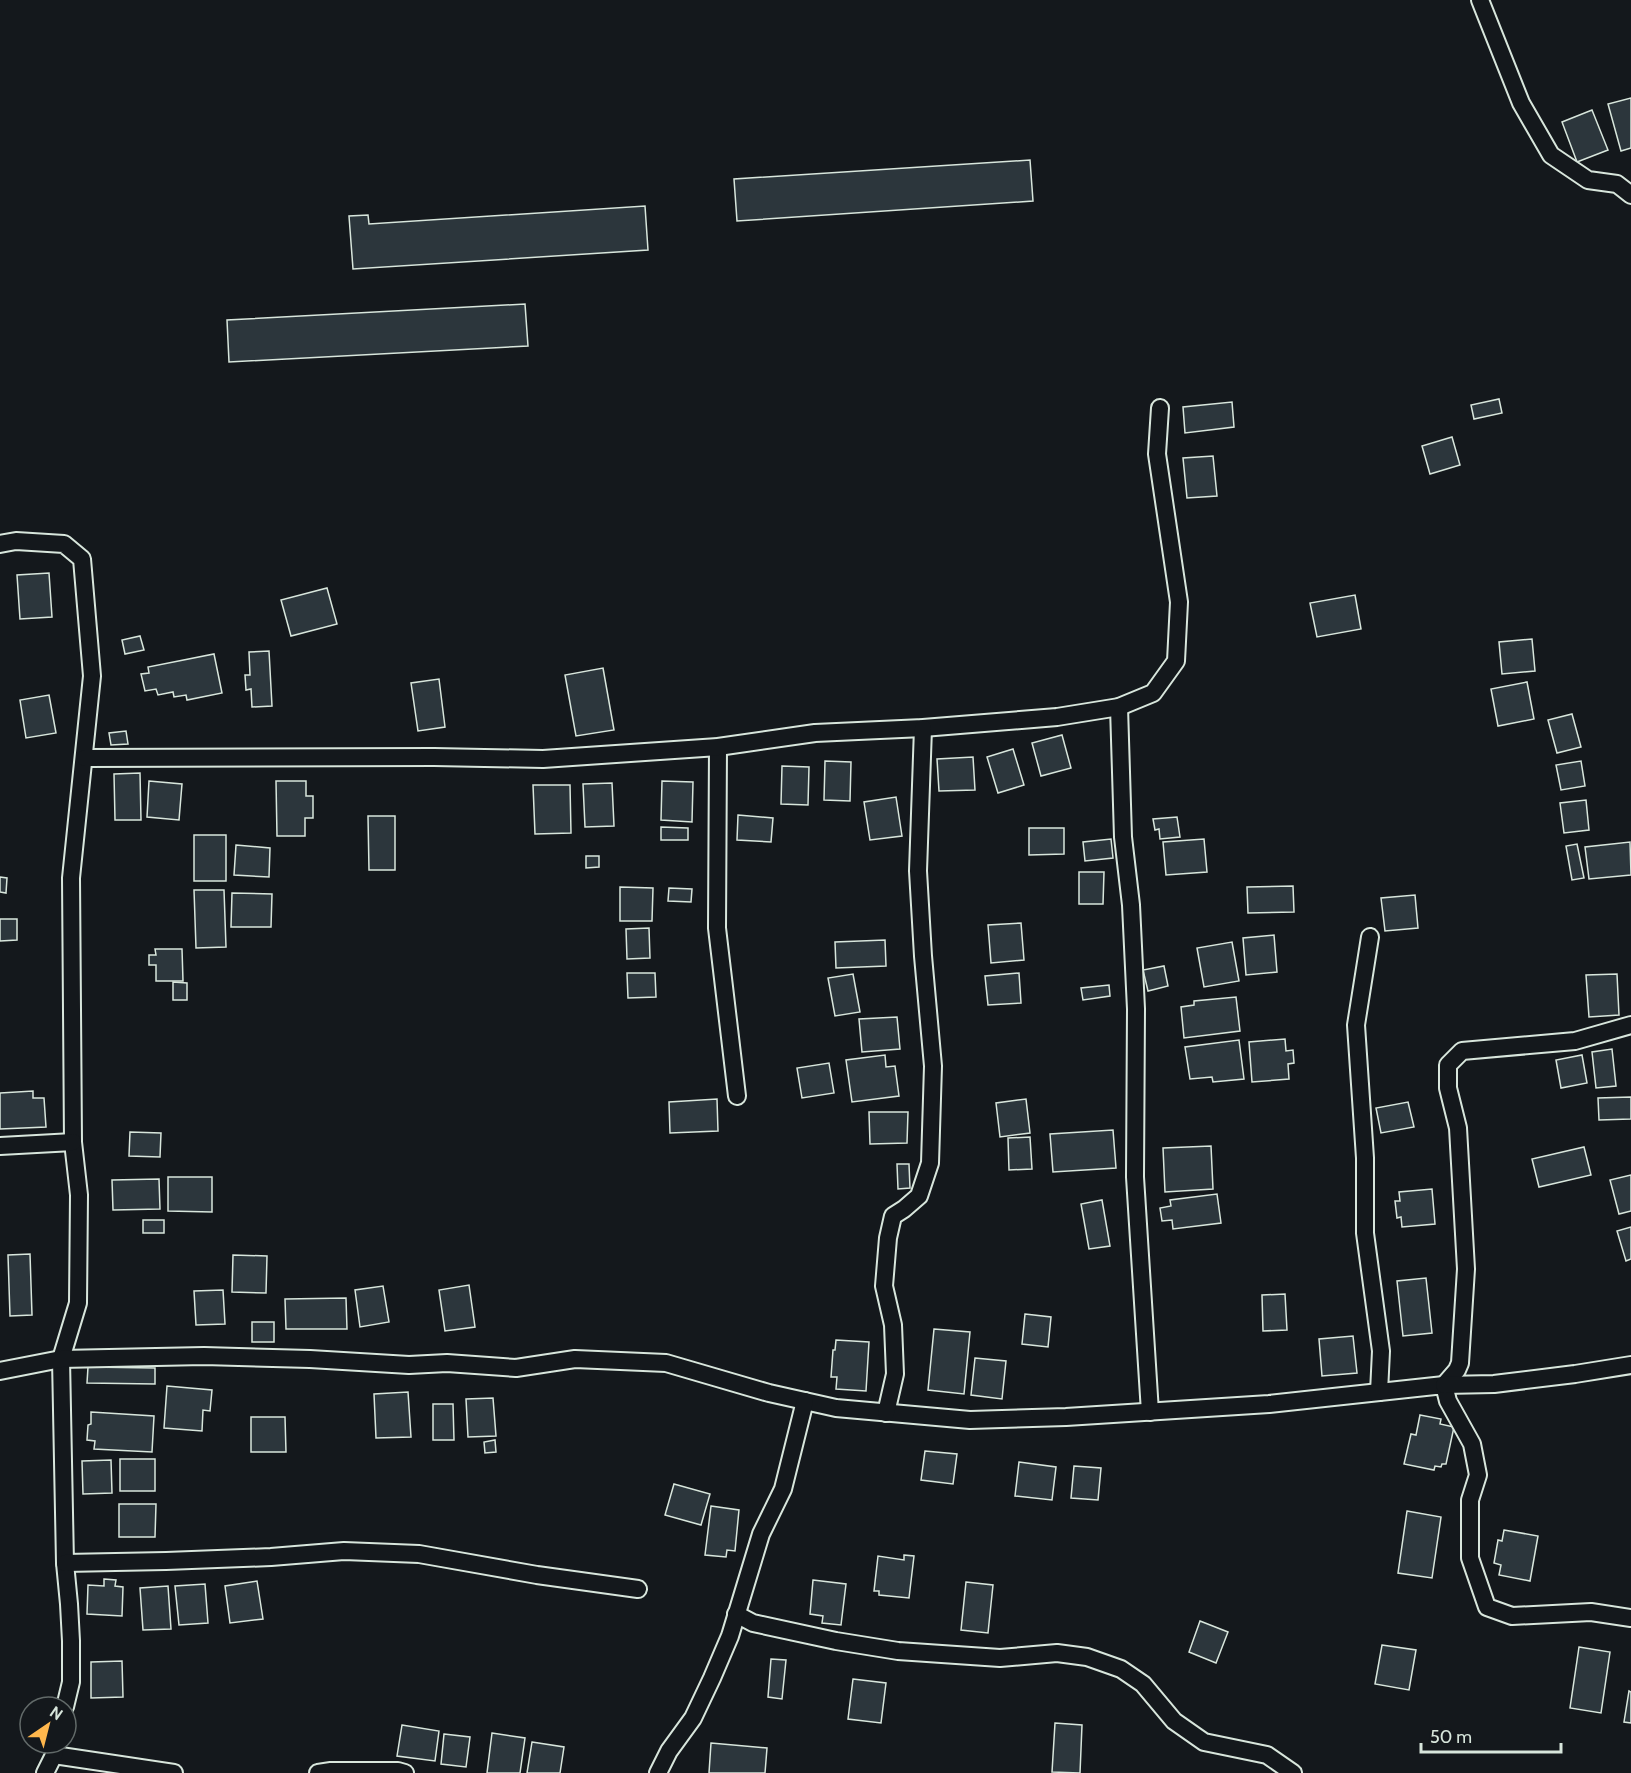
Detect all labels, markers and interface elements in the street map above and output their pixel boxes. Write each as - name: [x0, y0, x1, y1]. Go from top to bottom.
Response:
- north arrow: [18, 1695, 78, 1755]
- text: N: [46, 1702, 66, 1724]
- scale bar: [1421, 1716, 1560, 1754]
- text: 50 m: [1430, 1726, 1472, 1748]

